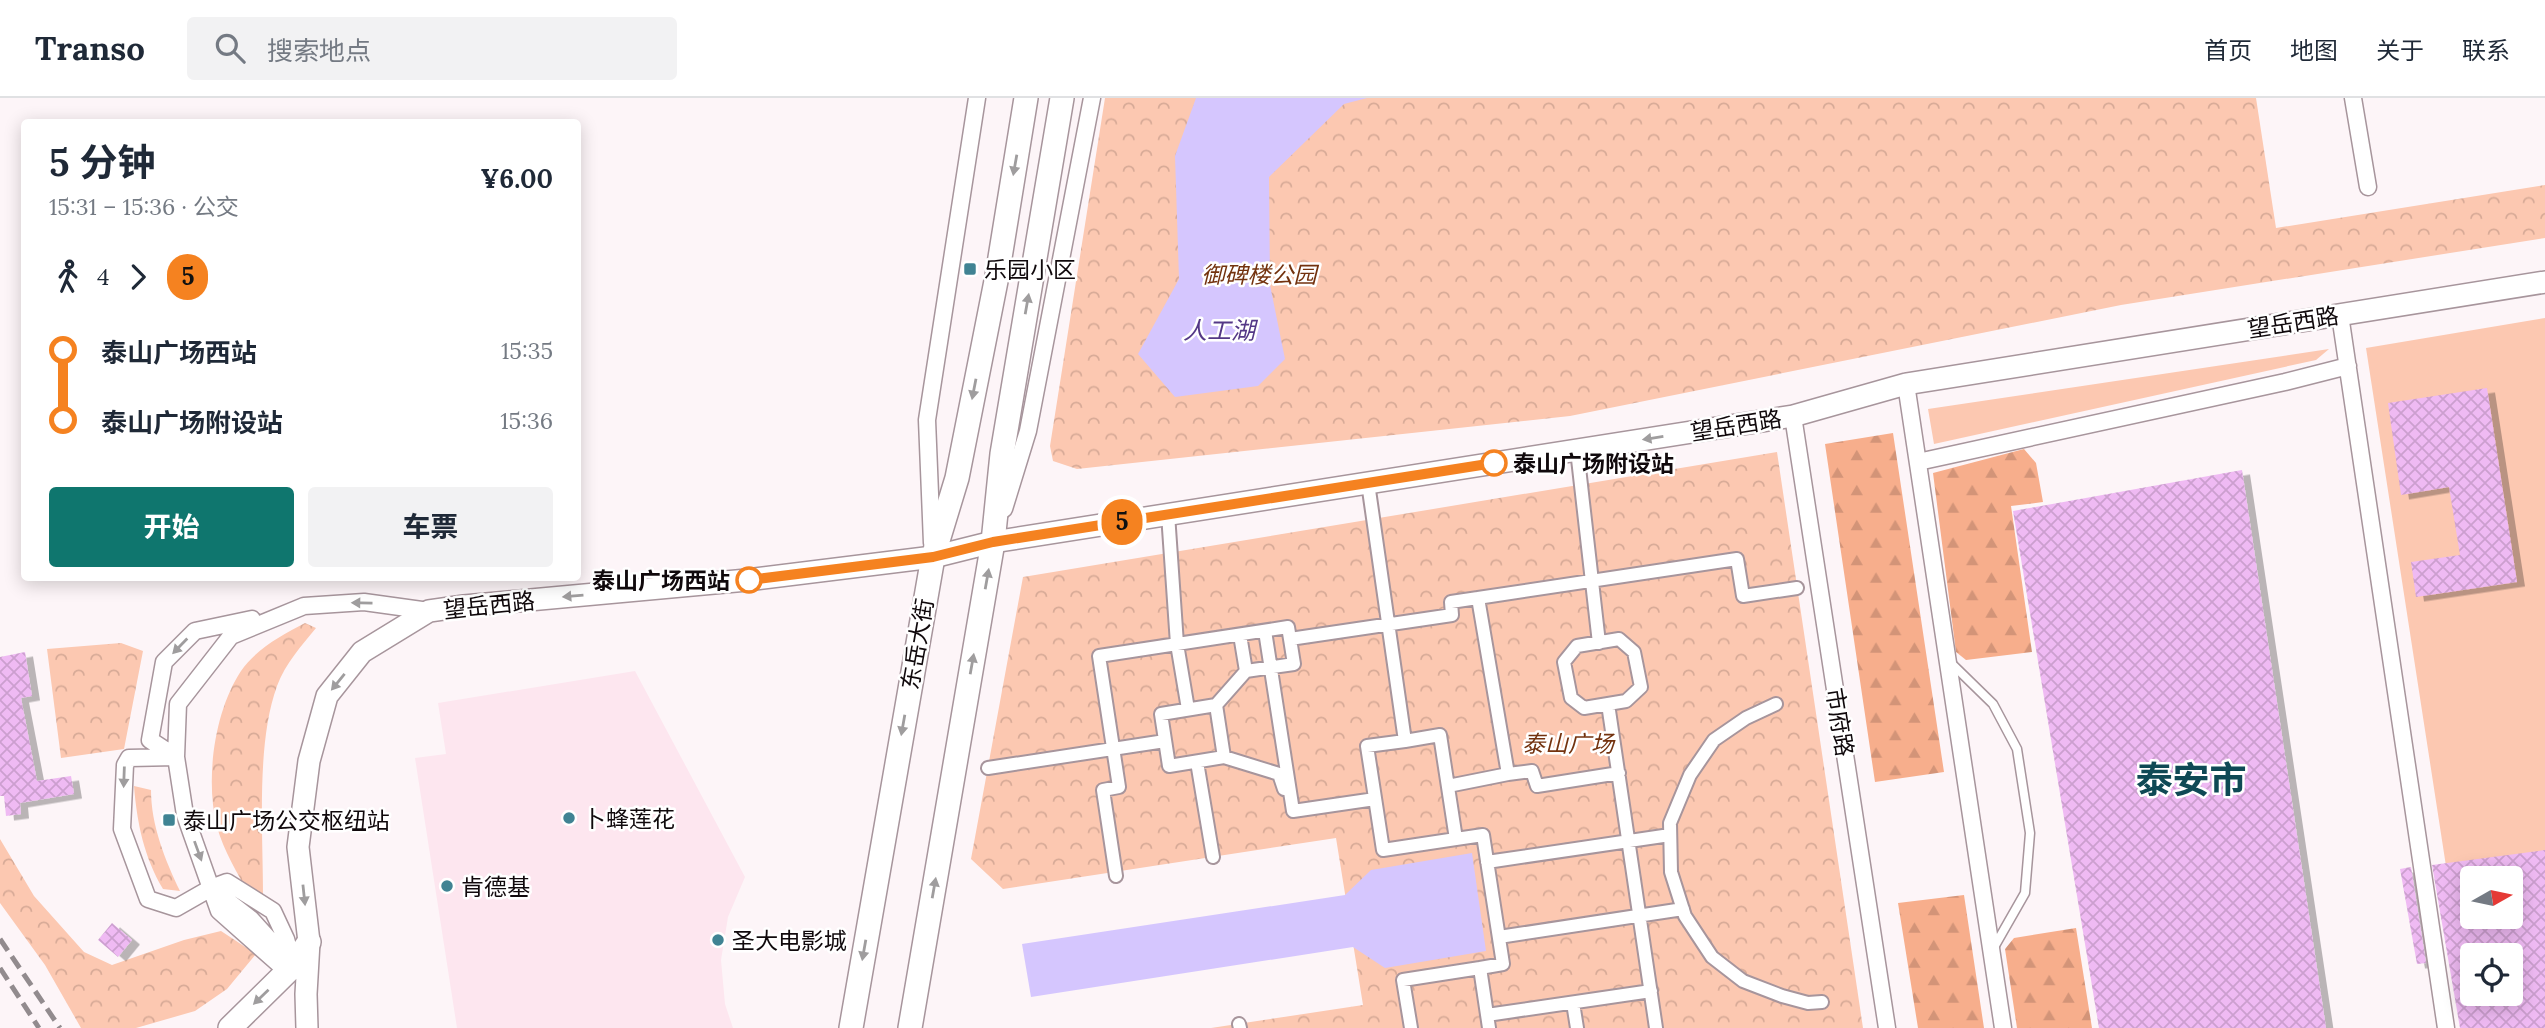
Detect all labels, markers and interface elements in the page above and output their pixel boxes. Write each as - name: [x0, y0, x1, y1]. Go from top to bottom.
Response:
- search box: [187, 17, 677, 80]
- text: Transo: [35, 27, 145, 69]
- icon: search: [211, 29, 249, 67]
- text: 搜索地点: [267, 34, 371, 67]
- text: 首页: [2204, 35, 2252, 66]
- text: 地图: [2290, 35, 2338, 66]
- text: 关于: [2376, 35, 2424, 66]
- text: 联系: [2462, 35, 2510, 66]
- text: 5 分钟: [49, 138, 156, 186]
- one-way arrow: [1009, 154, 1020, 176]
- text: ¥6.00: [481, 162, 553, 195]
- text: 15:31 – 15:36 · 公交: [49, 192, 239, 221]
- place label: 乐园小区: [984, 255, 1076, 284]
- icon: walk: [49, 258, 87, 296]
- icon: forward: [119, 258, 157, 296]
- park label: 御碑楼公园: [1202, 260, 1320, 289]
- text: 5: [181, 261, 194, 292]
- marker: 乐园小区: [962, 261, 978, 277]
- text: 4: [97, 262, 109, 291]
- one-way arrow: [1022, 293, 1033, 315]
- street label: 望岳西路: [2245, 300, 2341, 344]
- water label: 人工湖: [1183, 315, 1259, 346]
- text: 泰山广场西站: [101, 336, 257, 369]
- text: 15:35: [501, 336, 553, 365]
- one-way arrow: [969, 378, 980, 400]
- street label: 望岳西路: [1688, 403, 1784, 447]
- text: 泰山广场附设站: [101, 406, 283, 439]
- text: 15:36: [500, 406, 553, 435]
- one-way arrow: [1642, 433, 1664, 444]
- place label: 泰山广场附设站: [1513, 449, 1674, 478]
- marker: 泰山广场附设站: [1481, 450, 1507, 476]
- button: 开始: [49, 487, 294, 567]
- button: 车票: [308, 487, 553, 567]
- line badge: 5: [1099, 499, 1145, 545]
- text: 5: [1116, 506, 1128, 537]
- place label: 泰山广场西站: [592, 566, 730, 595]
- marker: 泰山广场西站: [736, 567, 762, 593]
- one-way arrow: [982, 568, 993, 590]
- street label: 望岳西路: [442, 586, 536, 624]
- one-way arrow: [561, 591, 583, 602]
- street label: 东岳大街: [895, 596, 939, 692]
- one-way arrow: [351, 597, 373, 609]
- one-way arrow: [172, 637, 188, 654]
- one-way arrow: [967, 653, 978, 675]
- one-way arrow: [331, 674, 346, 691]
- street label: 市府路: [1820, 686, 1860, 758]
- one-way arrow: [897, 715, 908, 737]
- park label: 泰山广场: [1522, 729, 1616, 758]
- district label: 泰安市: [2136, 756, 2247, 803]
- one-way arrow: [119, 767, 130, 789]
- place label: 卜蜂莲花: [583, 804, 675, 833]
- place label: 泰山广场公交枢纽站: [183, 806, 390, 835]
- marker: 卜蜂莲花: [561, 810, 577, 826]
- marker: 泰山广场公交枢纽站: [161, 812, 177, 828]
- one-way arrow: [193, 841, 204, 862]
- north arrow: [2460, 866, 2524, 929]
- map controls: [2460, 866, 2523, 1006]
- place label: 肯德基: [461, 872, 530, 901]
- one-way arrow: [929, 877, 940, 899]
- marker: 肯德基: [439, 878, 455, 894]
- one-way arrow: [298, 884, 309, 906]
- place label: 圣大电影城: [732, 926, 847, 955]
- marker: 圣大电影城: [710, 932, 726, 948]
- one-way arrow: [858, 939, 869, 961]
- button: locate: [2460, 943, 2523, 1006]
- one-way arrow: [253, 989, 270, 1006]

